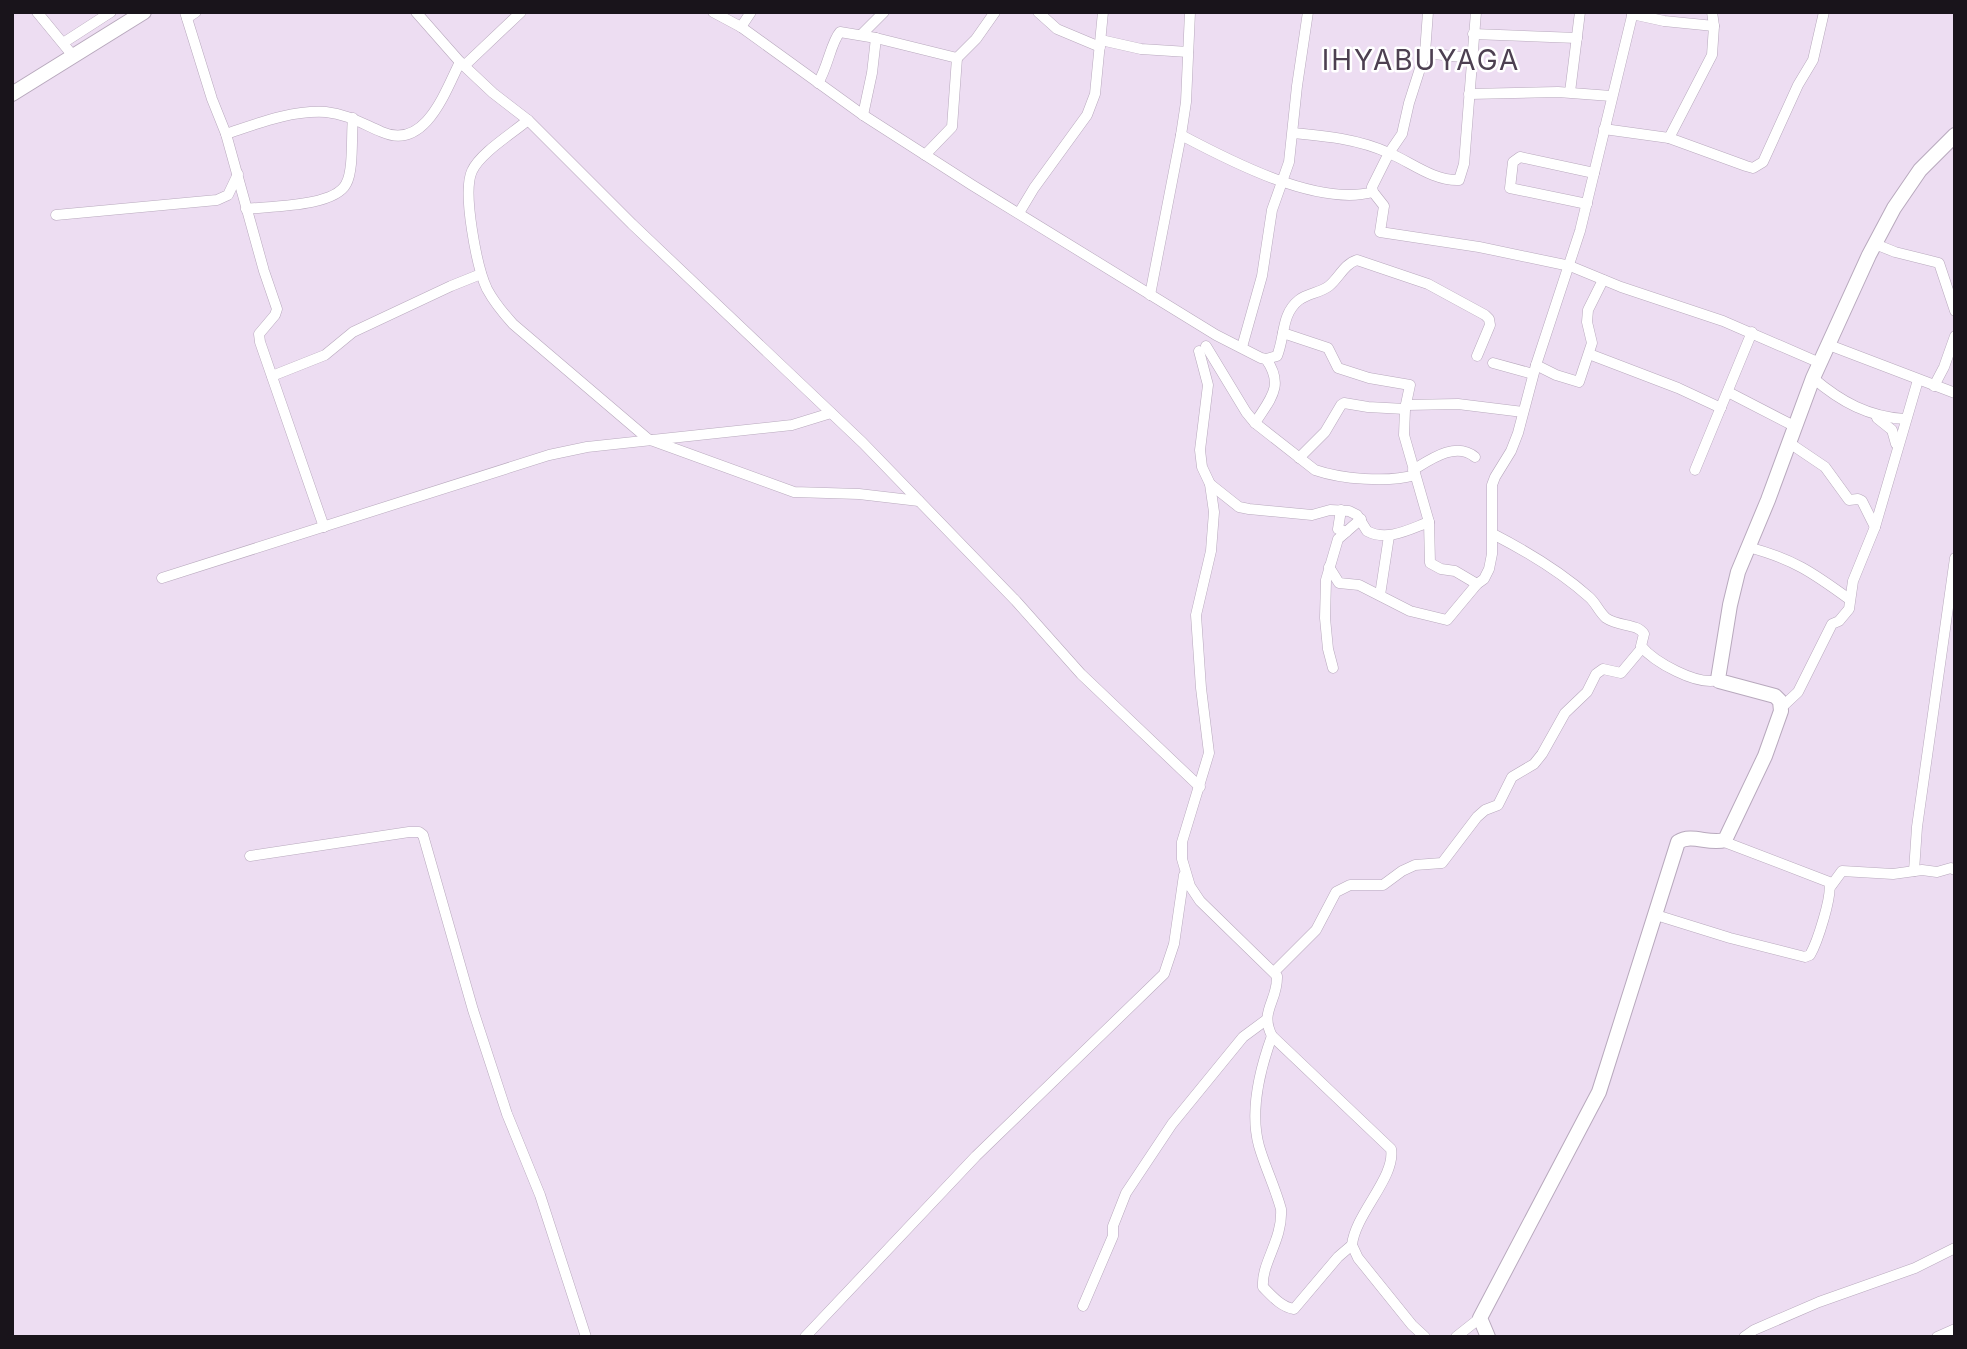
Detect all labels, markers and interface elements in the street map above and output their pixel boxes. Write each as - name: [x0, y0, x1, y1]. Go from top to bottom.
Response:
- district label: IHYABUYAGA: [1322, 43, 1520, 77]

